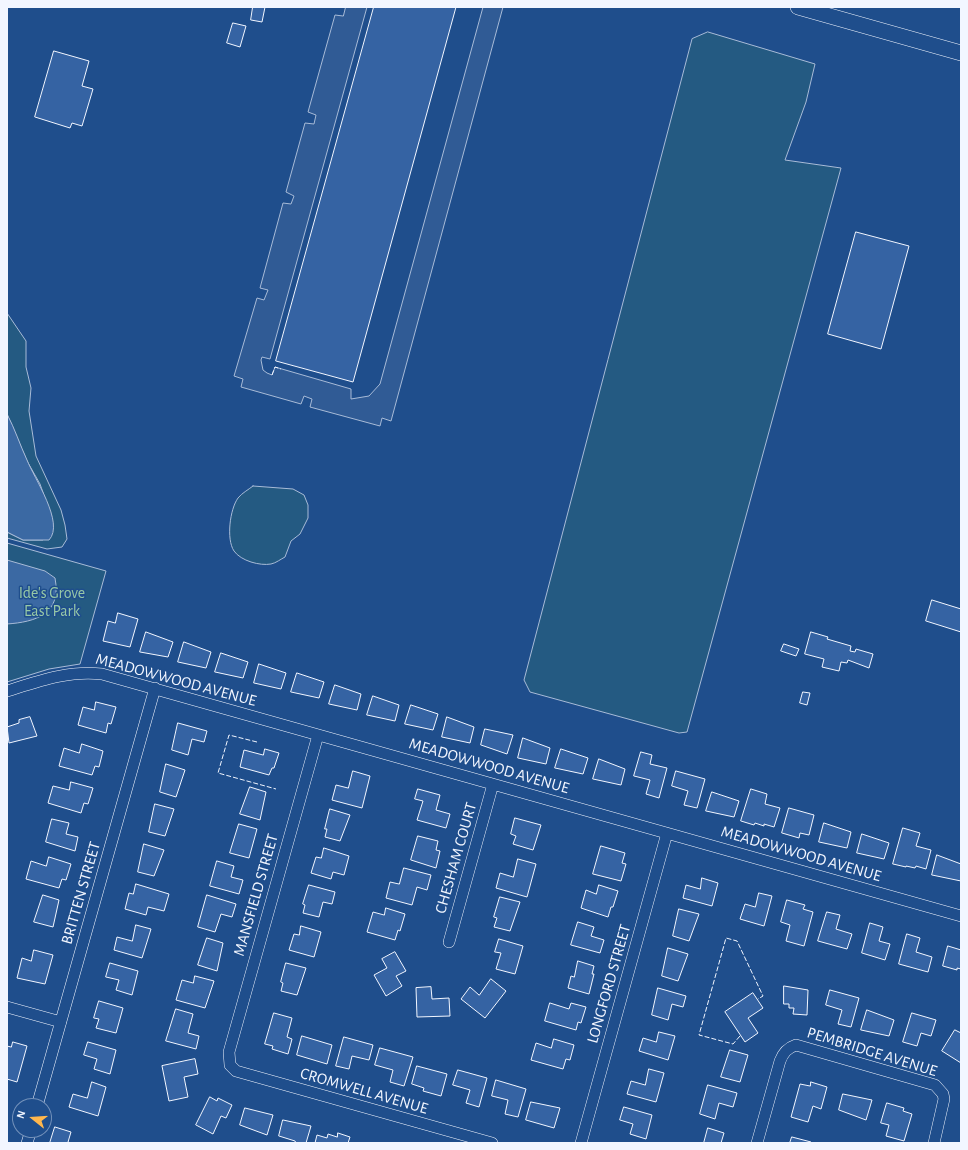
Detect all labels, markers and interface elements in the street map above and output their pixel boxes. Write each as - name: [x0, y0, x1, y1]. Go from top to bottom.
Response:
- park label: Ide's Grove East Park: [19, 583, 85, 621]
- street label: MEADOWWOOD AVENUE: [93, 649, 259, 711]
- street label: MEADOWWOOD AVENUE: [407, 734, 571, 798]
- street label: CHESHAM COURT: [431, 800, 481, 916]
- street label: MEADOWWOOD AVENUE: [719, 822, 883, 886]
- street label: MANSFIELD STREET: [229, 832, 283, 958]
- street label: BRITTEN STREET: [57, 840, 105, 946]
- street label: LONGFORD STREET: [583, 922, 635, 1046]
- street label: PEMBRIDGE AVENUE: [805, 1023, 939, 1081]
- street label: CROMWELL AVENUE: [298, 1064, 430, 1118]
- north arrow: [12, 1098, 52, 1138]
- text: N: [15, 1109, 27, 1120]

